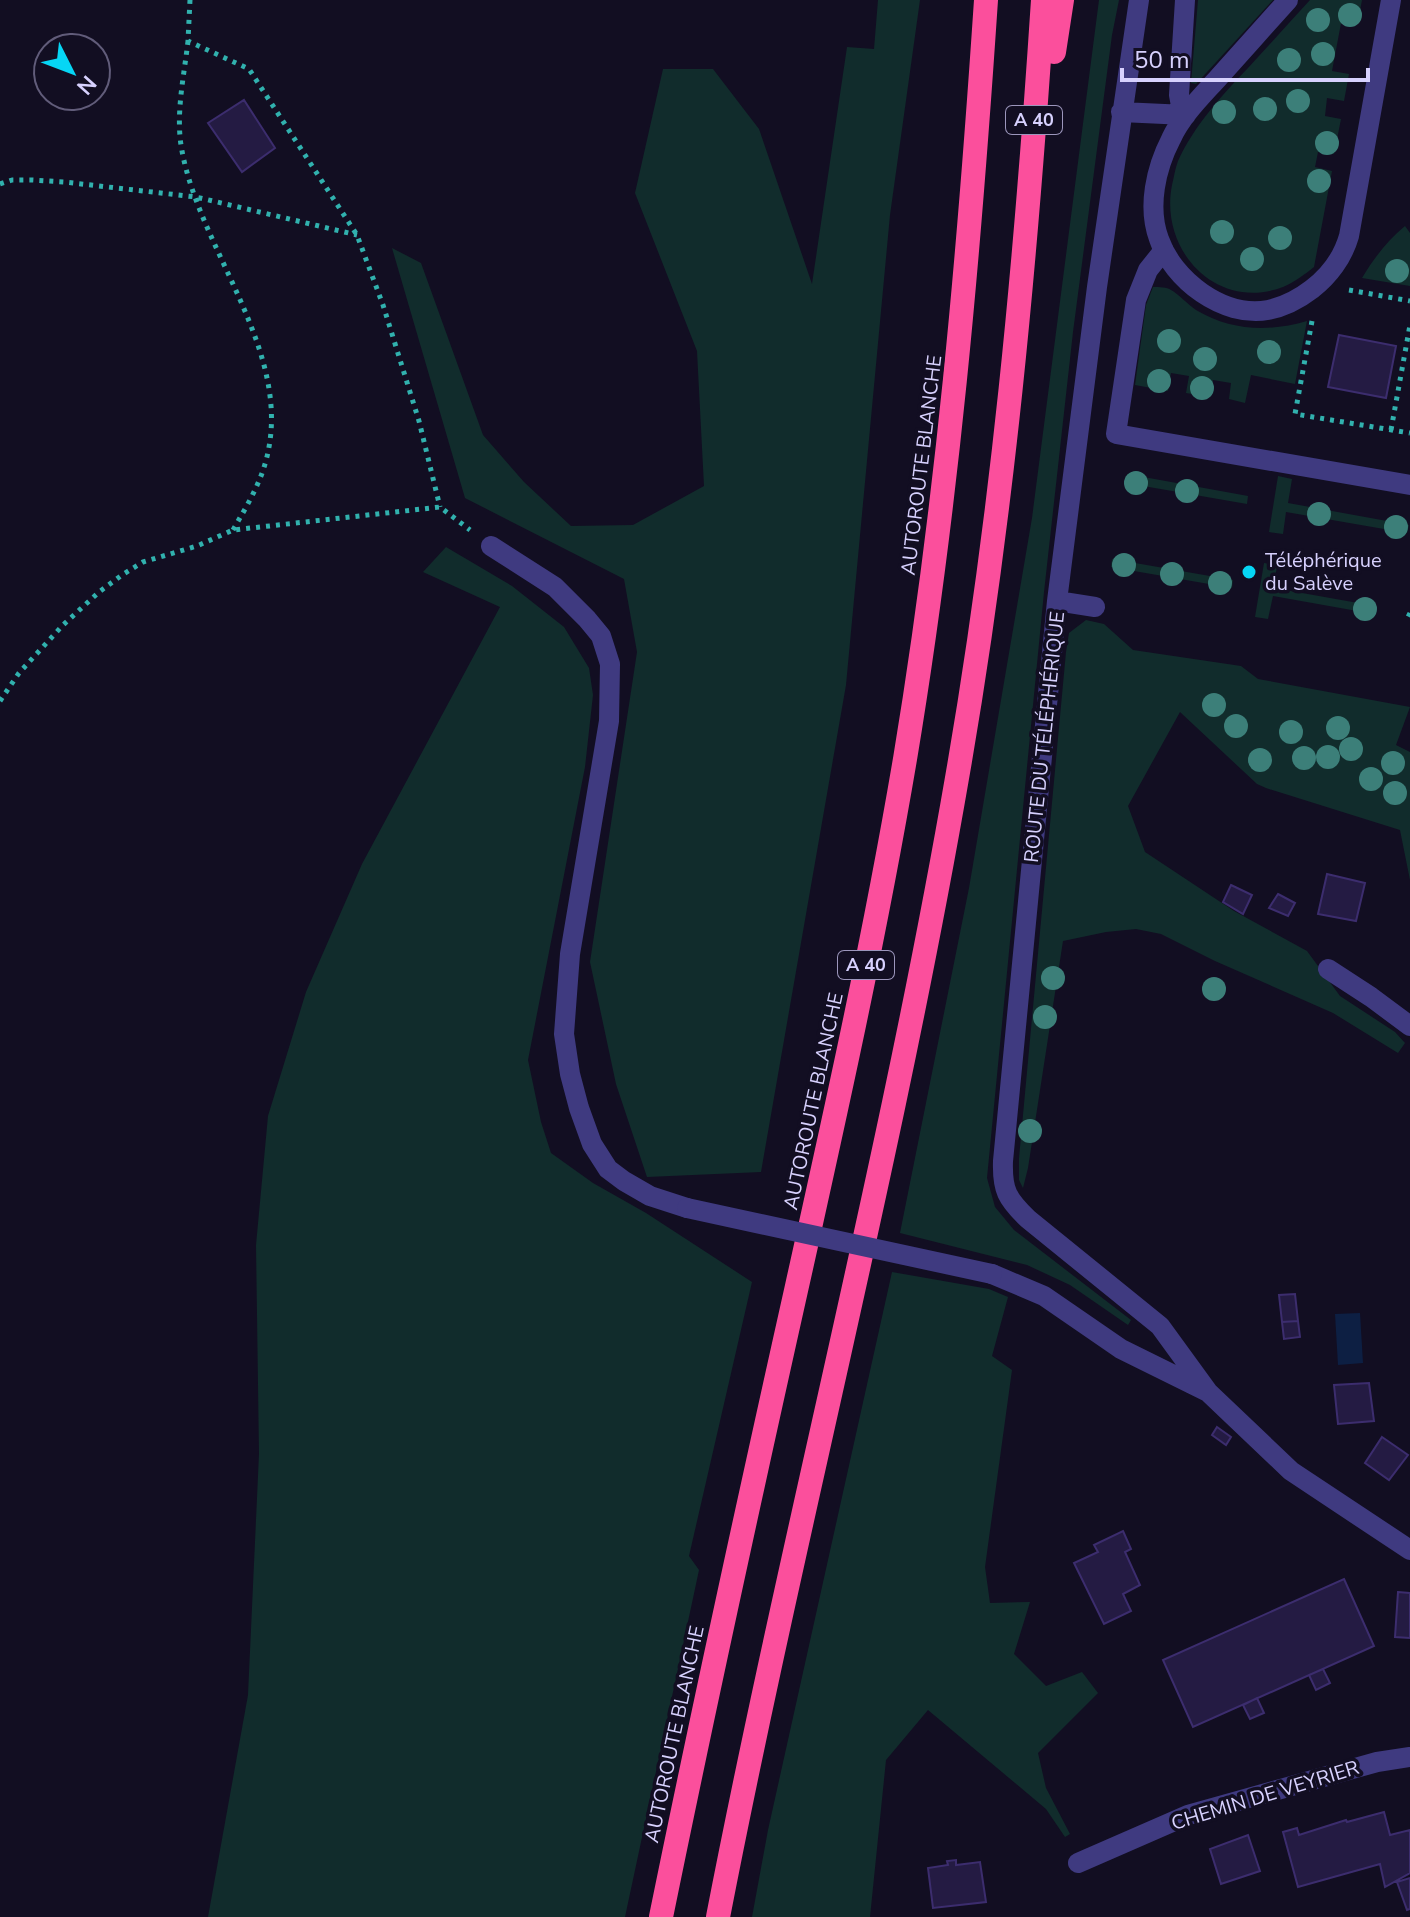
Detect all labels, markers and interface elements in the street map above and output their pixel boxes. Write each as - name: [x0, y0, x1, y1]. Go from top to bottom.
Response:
- north arrow: [32, 32, 112, 112]
- scale bar: [1122, 32, 1368, 82]
- text: 50 m: [1134, 44, 1190, 76]
- text: N: [69, 69, 103, 101]
- road number: A 40: [1006, 106, 1062, 134]
- street label: AUTOROUTE BLANCHE: [895, 354, 948, 577]
- place label: Téléphérique du Salève: [1265, 547, 1382, 597]
- marker: Téléphérique du Salève: [1240, 563, 1258, 581]
- street label: ROUTE DU TÉLÉPHÉRIQUE: [1018, 610, 1071, 864]
- road number: A 40: [838, 951, 894, 979]
- street label: AUTOROUTE BLANCHE: [777, 990, 850, 1212]
- street label: AUTOROUTE BLANCHE: [638, 1623, 711, 1845]
- street label: CHEMIN DE VEYRIER: [1168, 1754, 1362, 1837]

